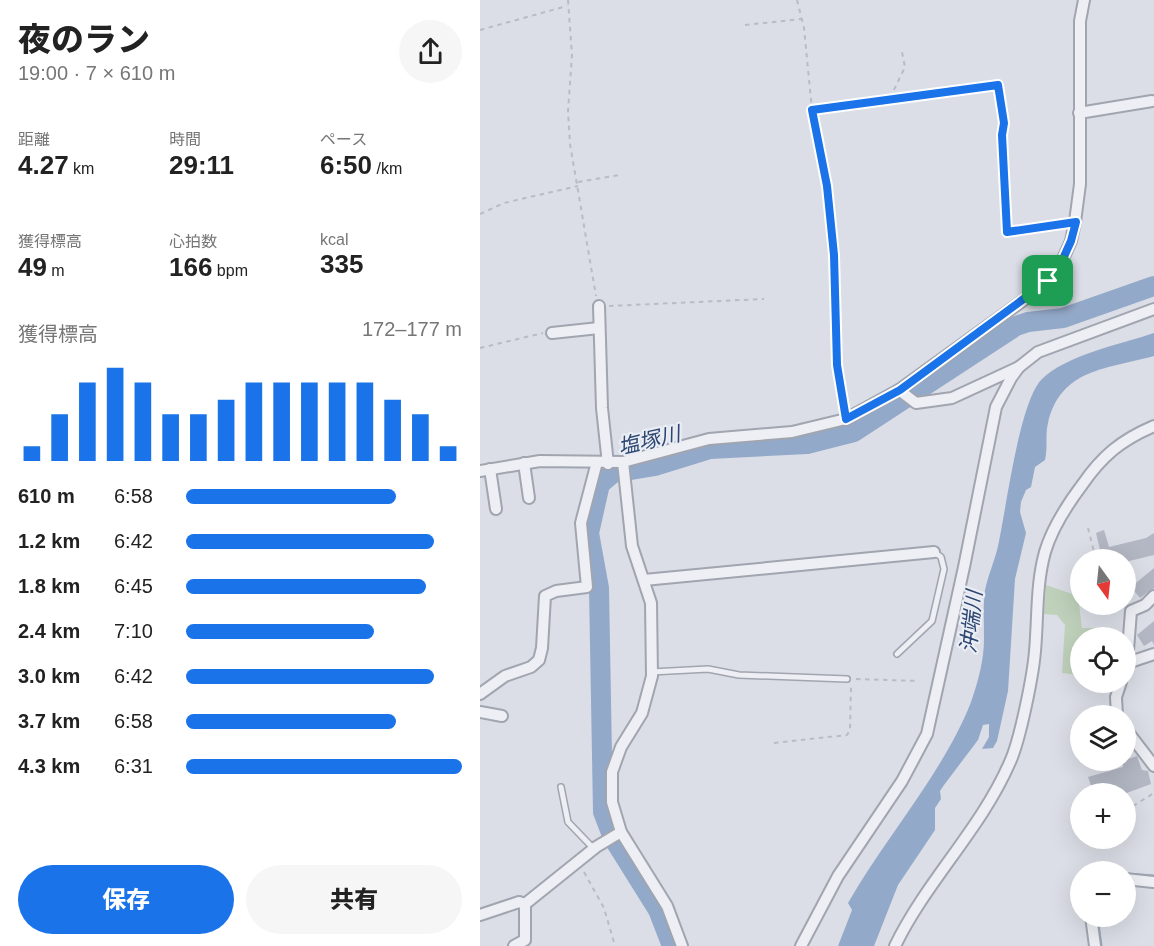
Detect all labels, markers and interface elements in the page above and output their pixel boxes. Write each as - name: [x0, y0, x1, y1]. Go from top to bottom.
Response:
- button: share: [399, 20, 462, 83]
- text: 夜のラン: [18, 21, 150, 58]
- text: 19:00 · 7 × 610 m: [18, 62, 175, 84]
- text: 距離: [18, 131, 50, 148]
- text: 時間: [169, 131, 201, 148]
- text: ペース: [320, 131, 367, 148]
- text: 4.27: [18, 150, 69, 180]
- text: 29:11: [169, 150, 234, 180]
- text: 6:50: [320, 150, 372, 180]
- text: km: [69, 160, 94, 177]
- text: /km: [372, 160, 402, 177]
- text: kcal: [320, 231, 348, 248]
- text: 獲得標高: [18, 233, 82, 250]
- text: 心拍数: [169, 233, 217, 250]
- text: 335: [320, 249, 363, 279]
- text: 49: [18, 252, 47, 282]
- text: 166: [169, 252, 212, 282]
- pin: [1022, 255, 1073, 306]
- text: m: [47, 262, 65, 279]
- text: bpm: [212, 262, 248, 279]
- icon: arrive: [1031, 264, 1064, 297]
- text: 172–177 m: [362, 318, 462, 340]
- text: 獲得標高: [18, 323, 98, 345]
- water label: 塩塚川: [616, 421, 684, 458]
- text: 610 m: [18, 485, 75, 507]
- text: 6:58: [114, 485, 153, 507]
- text: 1.2 km: [18, 530, 80, 552]
- text: 6:42: [114, 530, 153, 552]
- north arrow: [1070, 549, 1136, 615]
- map controls: [1070, 549, 1136, 927]
- text: 1.8 km: [18, 575, 80, 597]
- text: 6:45: [114, 575, 153, 597]
- water label: 沖端川: [956, 587, 986, 655]
- text: 2.4 km: [18, 620, 80, 642]
- text: 7:10: [114, 620, 153, 642]
- button: locate: [1070, 627, 1136, 693]
- text: 3.0 km: [18, 665, 80, 687]
- text: 6:42: [114, 665, 153, 687]
- button: layers: [1070, 705, 1136, 771]
- text: 3.7 km: [18, 710, 80, 732]
- text: 6:58: [114, 710, 153, 732]
- text: 4.3 km: [18, 755, 80, 777]
- text: 6:31: [114, 755, 153, 777]
- button: +: [1070, 783, 1136, 849]
- button: −: [1070, 861, 1136, 927]
- button: 保存: [18, 865, 234, 934]
- button: 共有: [246, 865, 462, 934]

